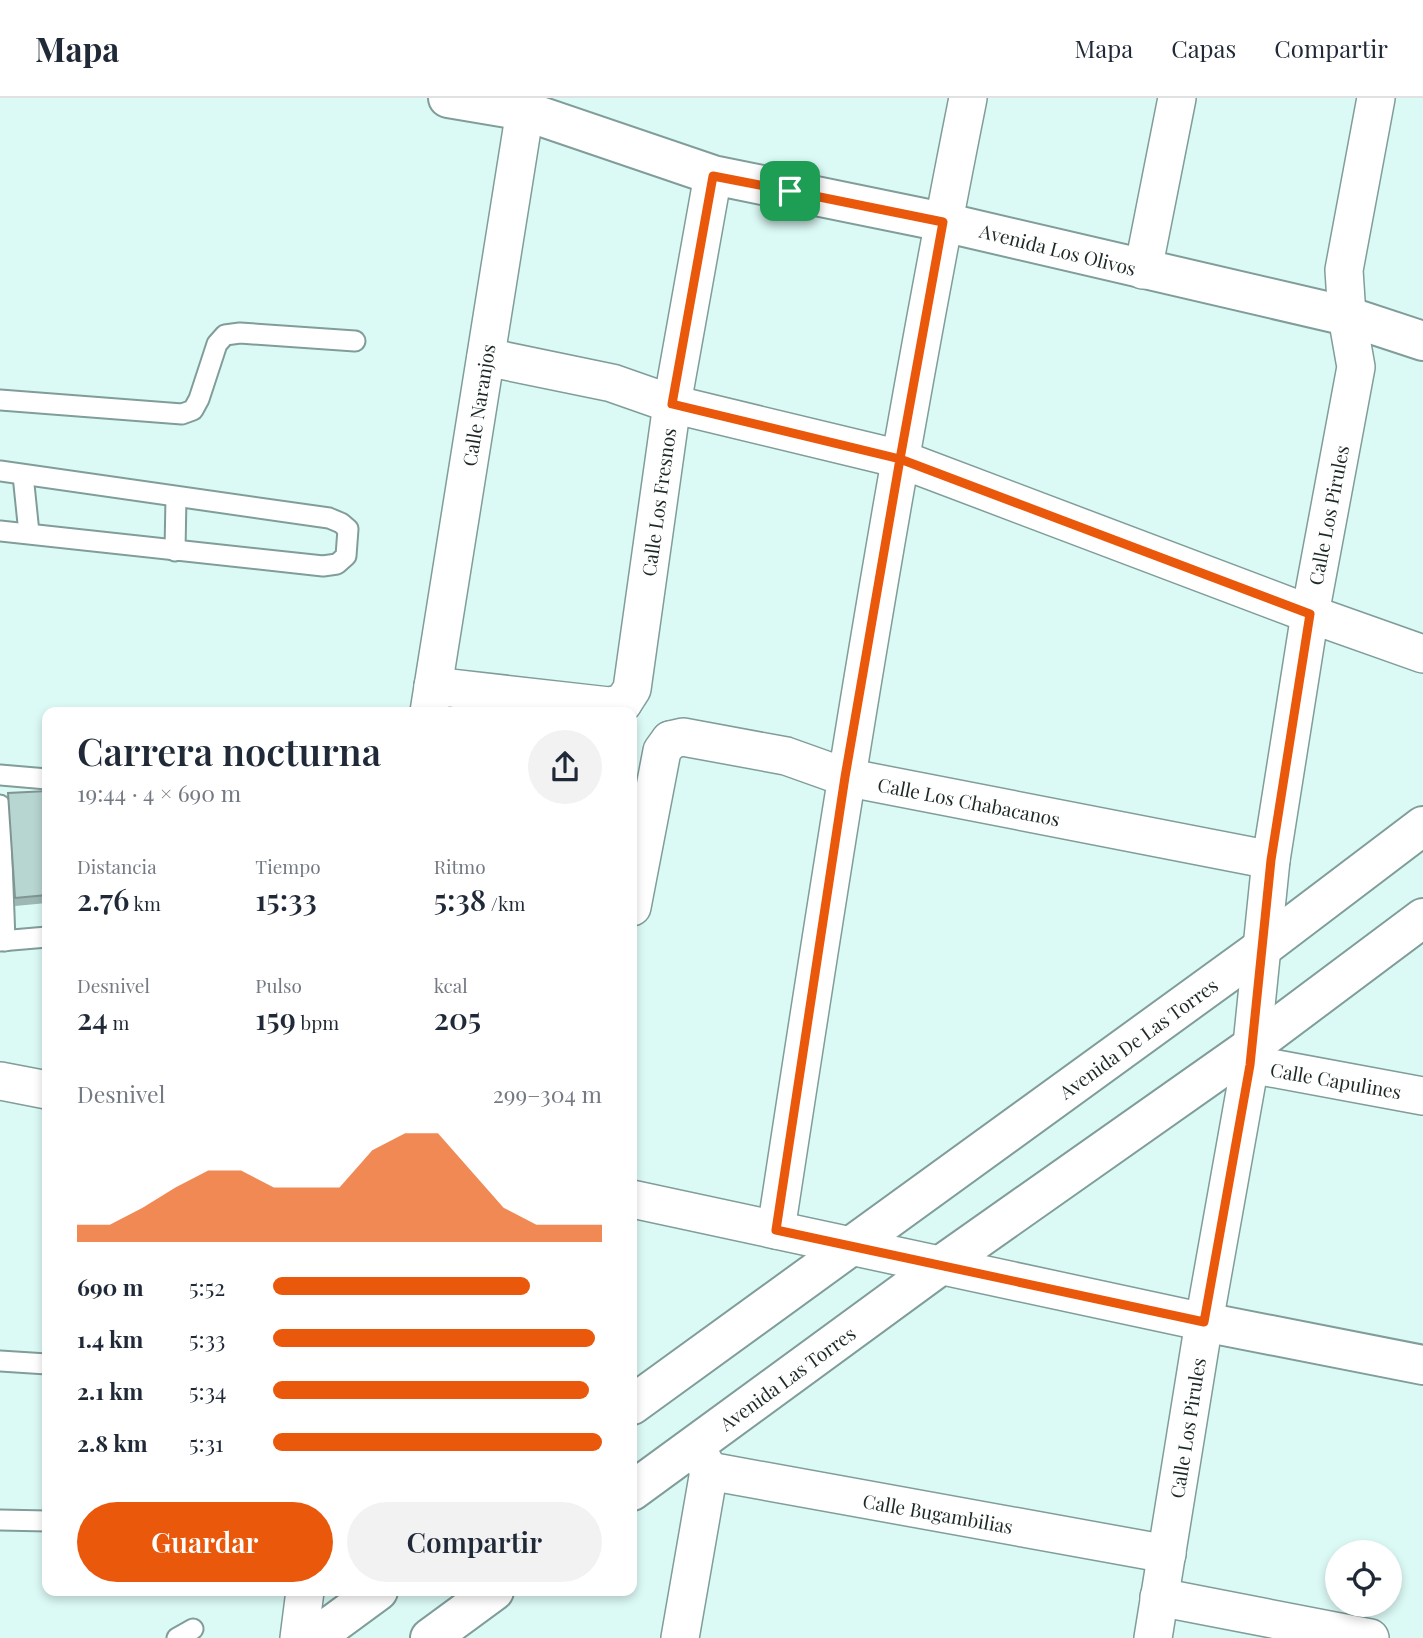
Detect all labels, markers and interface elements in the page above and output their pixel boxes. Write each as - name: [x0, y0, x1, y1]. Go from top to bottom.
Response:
- text: Mapa: [35, 26, 119, 70]
- text: Mapa: [1075, 32, 1133, 64]
- text: Capas: [1171, 32, 1236, 64]
- text: Compartir: [1274, 32, 1388, 64]
- pin: [760, 161, 820, 221]
- icon: arrive: [771, 172, 809, 210]
- street label: Avenida Los Olivos: [976, 217, 1139, 281]
- street label: Calle Naranjos: [456, 342, 500, 468]
- street label: Calle Los Fresnos: [635, 426, 681, 578]
- street label: Calle Los Pirules: [1302, 443, 1354, 587]
- text: Carrera nocturna: [77, 725, 381, 776]
- button: share: [528, 730, 602, 804]
- street label: Calle Los Chabacanos: [876, 771, 1062, 831]
- text: 19:44 · 4 × 690 m: [77, 777, 241, 808]
- text: Distancia: [77, 853, 157, 879]
- text: Tiempo: [255, 853, 321, 879]
- text: Ritmo: [434, 853, 486, 879]
- text: 2.76: [77, 879, 129, 919]
- text: 15:33: [255, 879, 317, 919]
- text: 5:38: [434, 879, 486, 919]
- text: km: [129, 890, 161, 916]
- text: /km: [486, 890, 525, 916]
- text: Desnivel: [77, 972, 150, 998]
- text: Pulso: [255, 972, 302, 998]
- text: kcal: [434, 972, 468, 998]
- street label: Avenida De Las Torres: [1053, 972, 1223, 1105]
- text: 24: [77, 998, 108, 1038]
- text: 159: [255, 998, 296, 1038]
- text: 205: [434, 998, 481, 1038]
- text: m: [108, 1009, 129, 1035]
- text: bpm: [296, 1009, 339, 1035]
- street label: Calle Capulines: [1268, 1056, 1404, 1104]
- text: Desnivel: [77, 1078, 165, 1109]
- text: 299–304 m: [493, 1078, 602, 1109]
- text: 690 m: [77, 1271, 144, 1302]
- text: 5:52: [189, 1271, 225, 1302]
- street label: Avenida Las Torres: [713, 1320, 860, 1437]
- text: 1.4 km: [77, 1323, 143, 1354]
- text: 5:33: [189, 1323, 225, 1354]
- street label: Calle Los Pirules: [1163, 1356, 1211, 1500]
- text: 2.1 km: [77, 1375, 143, 1406]
- text: 5:34: [189, 1375, 226, 1406]
- text: 2.8 km: [77, 1427, 148, 1458]
- text: 5:31: [189, 1427, 224, 1458]
- street label: Calle Bugambilias: [861, 1487, 1015, 1539]
- button: Guardar: [77, 1502, 333, 1582]
- button: Compartir: [347, 1502, 602, 1582]
- map controls: [1325, 1540, 1402, 1617]
- button: locate: [1325, 1540, 1402, 1617]

